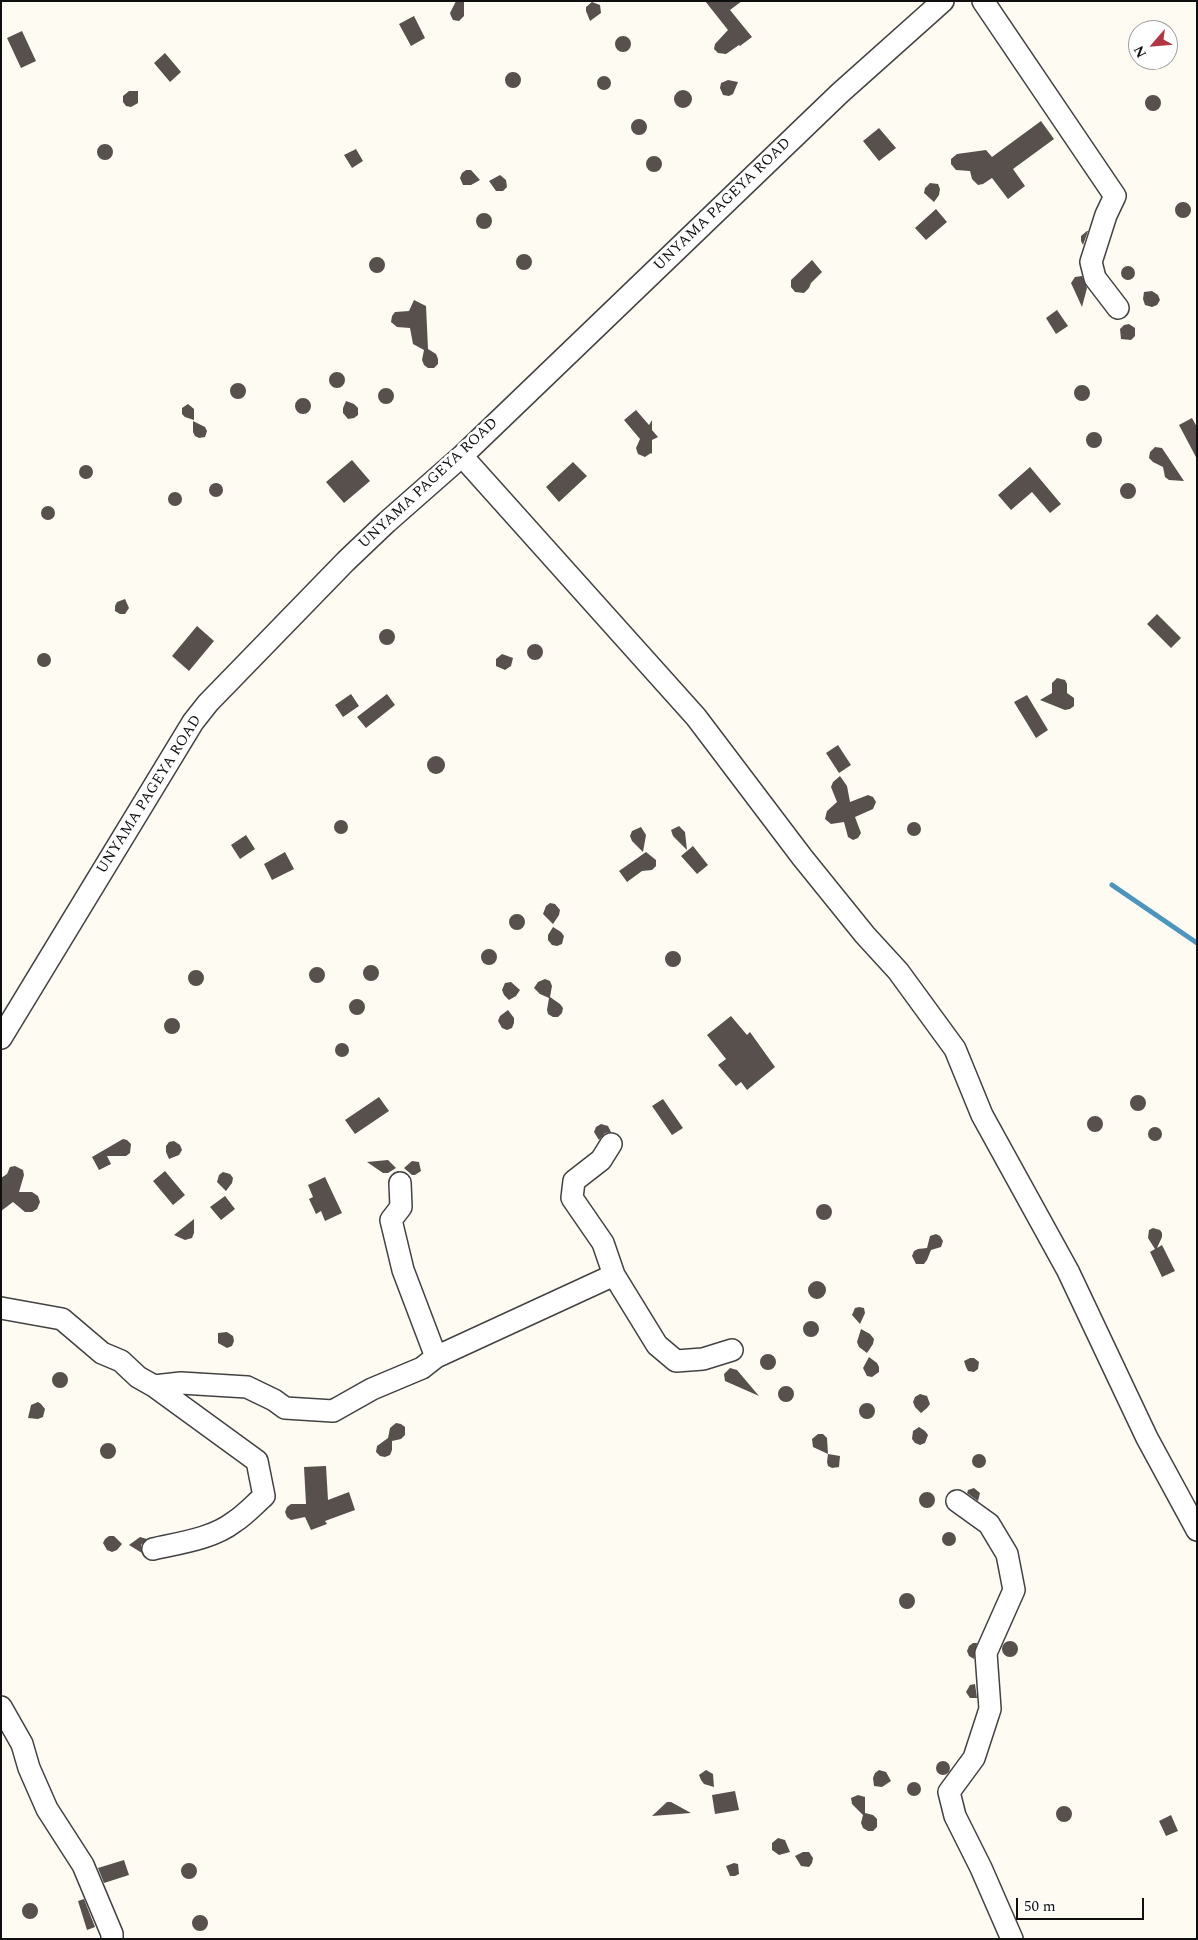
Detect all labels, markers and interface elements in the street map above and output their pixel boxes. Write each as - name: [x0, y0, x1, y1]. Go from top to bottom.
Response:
- north arrow: [1128, 20, 1178, 70]
- text: N: [1128, 42, 1152, 61]
- street label: UNYAMA PAGEYA ROAD: [651, 135, 795, 275]
- street label: UNYAMA PAGEYA ROAD: [356, 415, 502, 553]
- street label: UNYAMA PAGEYA ROAD: [94, 712, 206, 878]
- scale bar: [1018, 1888, 1146, 1920]
- text: 50 m: [1024, 1895, 1056, 1918]

